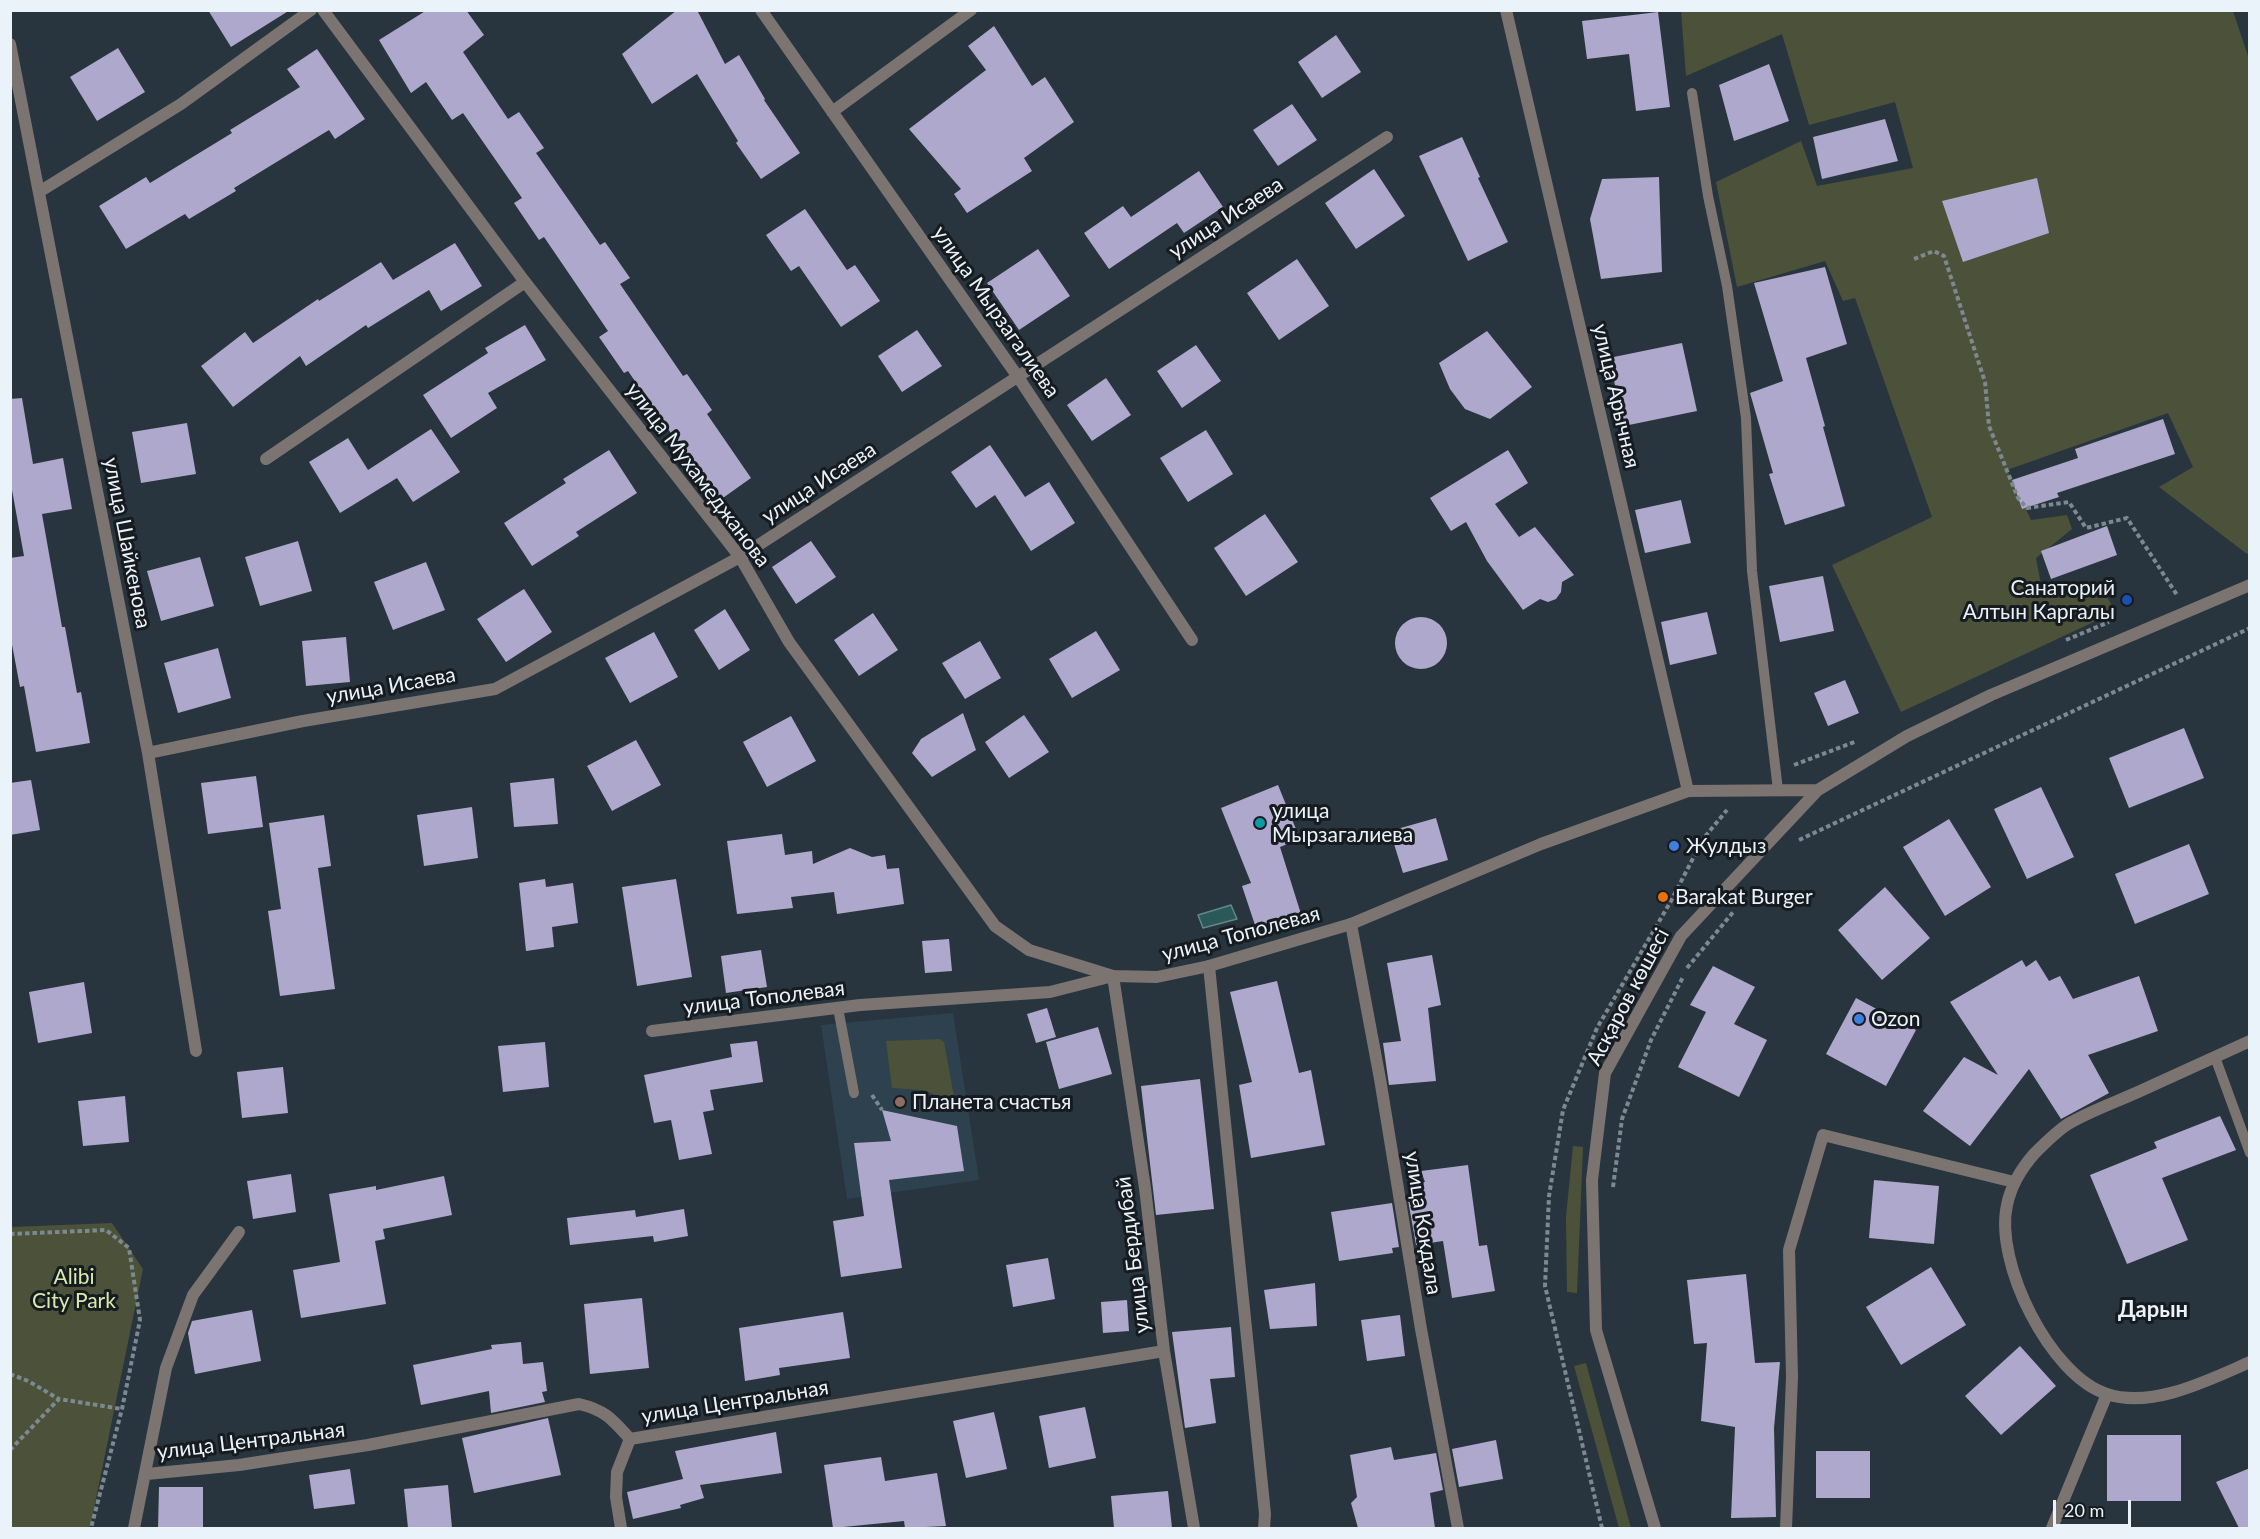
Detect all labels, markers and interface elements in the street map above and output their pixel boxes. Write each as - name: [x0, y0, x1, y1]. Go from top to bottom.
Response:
- street label: улица Исаева: [1164, 172, 1288, 264]
- street label: улица Мырзагалиева: [927, 221, 1065, 403]
- street label: улица Арычная: [1587, 321, 1645, 471]
- street label: улица Мухамеджанова: [621, 378, 775, 572]
- street label: улица Исаева: [757, 437, 881, 529]
- street label: улица Шайкенова: [98, 455, 156, 631]
- place label: Санаторий Алтын Каргалы: [1963, 575, 2115, 625]
- marker: Санаторий Алтын Каргалы: [2120, 593, 2134, 607]
- street label: улица Исаева: [324, 662, 458, 710]
- place label: улица Мырзагалиева: [1272, 798, 1413, 848]
- marker: улица Мырзагалиева: [1253, 816, 1267, 830]
- place label: Жулдыз: [1686, 833, 1766, 859]
- marker: Жулдыз: [1667, 839, 1681, 853]
- place label: Barakat Burger: [1675, 884, 1813, 910]
- marker: Barakat Burger: [1656, 890, 1670, 904]
- street label: улица Тополевая: [1159, 901, 1323, 967]
- street label: Асқаров көшесі: [1581, 924, 1675, 1070]
- street label: улица Тополевая: [682, 976, 846, 1020]
- place label: Ozon: [1871, 1006, 1920, 1032]
- marker: Ozon: [1852, 1012, 1866, 1026]
- place label: Планета счастья: [912, 1089, 1071, 1115]
- marker: Планета счастья: [893, 1095, 907, 1109]
- street label: улица Кокдала: [1399, 1149, 1447, 1297]
- street label: улица Бердибай: [1111, 1175, 1155, 1335]
- park label: Alibi City Park: [32, 1264, 116, 1314]
- district label: Дарын: [2118, 1297, 2188, 1323]
- street label: улица Центральная: [640, 1375, 830, 1429]
- street label: улица Центральная: [156, 1417, 346, 1465]
- scale bar: [2056, 1488, 2134, 1526]
- text: 20 m: [2064, 1499, 2104, 1521]

